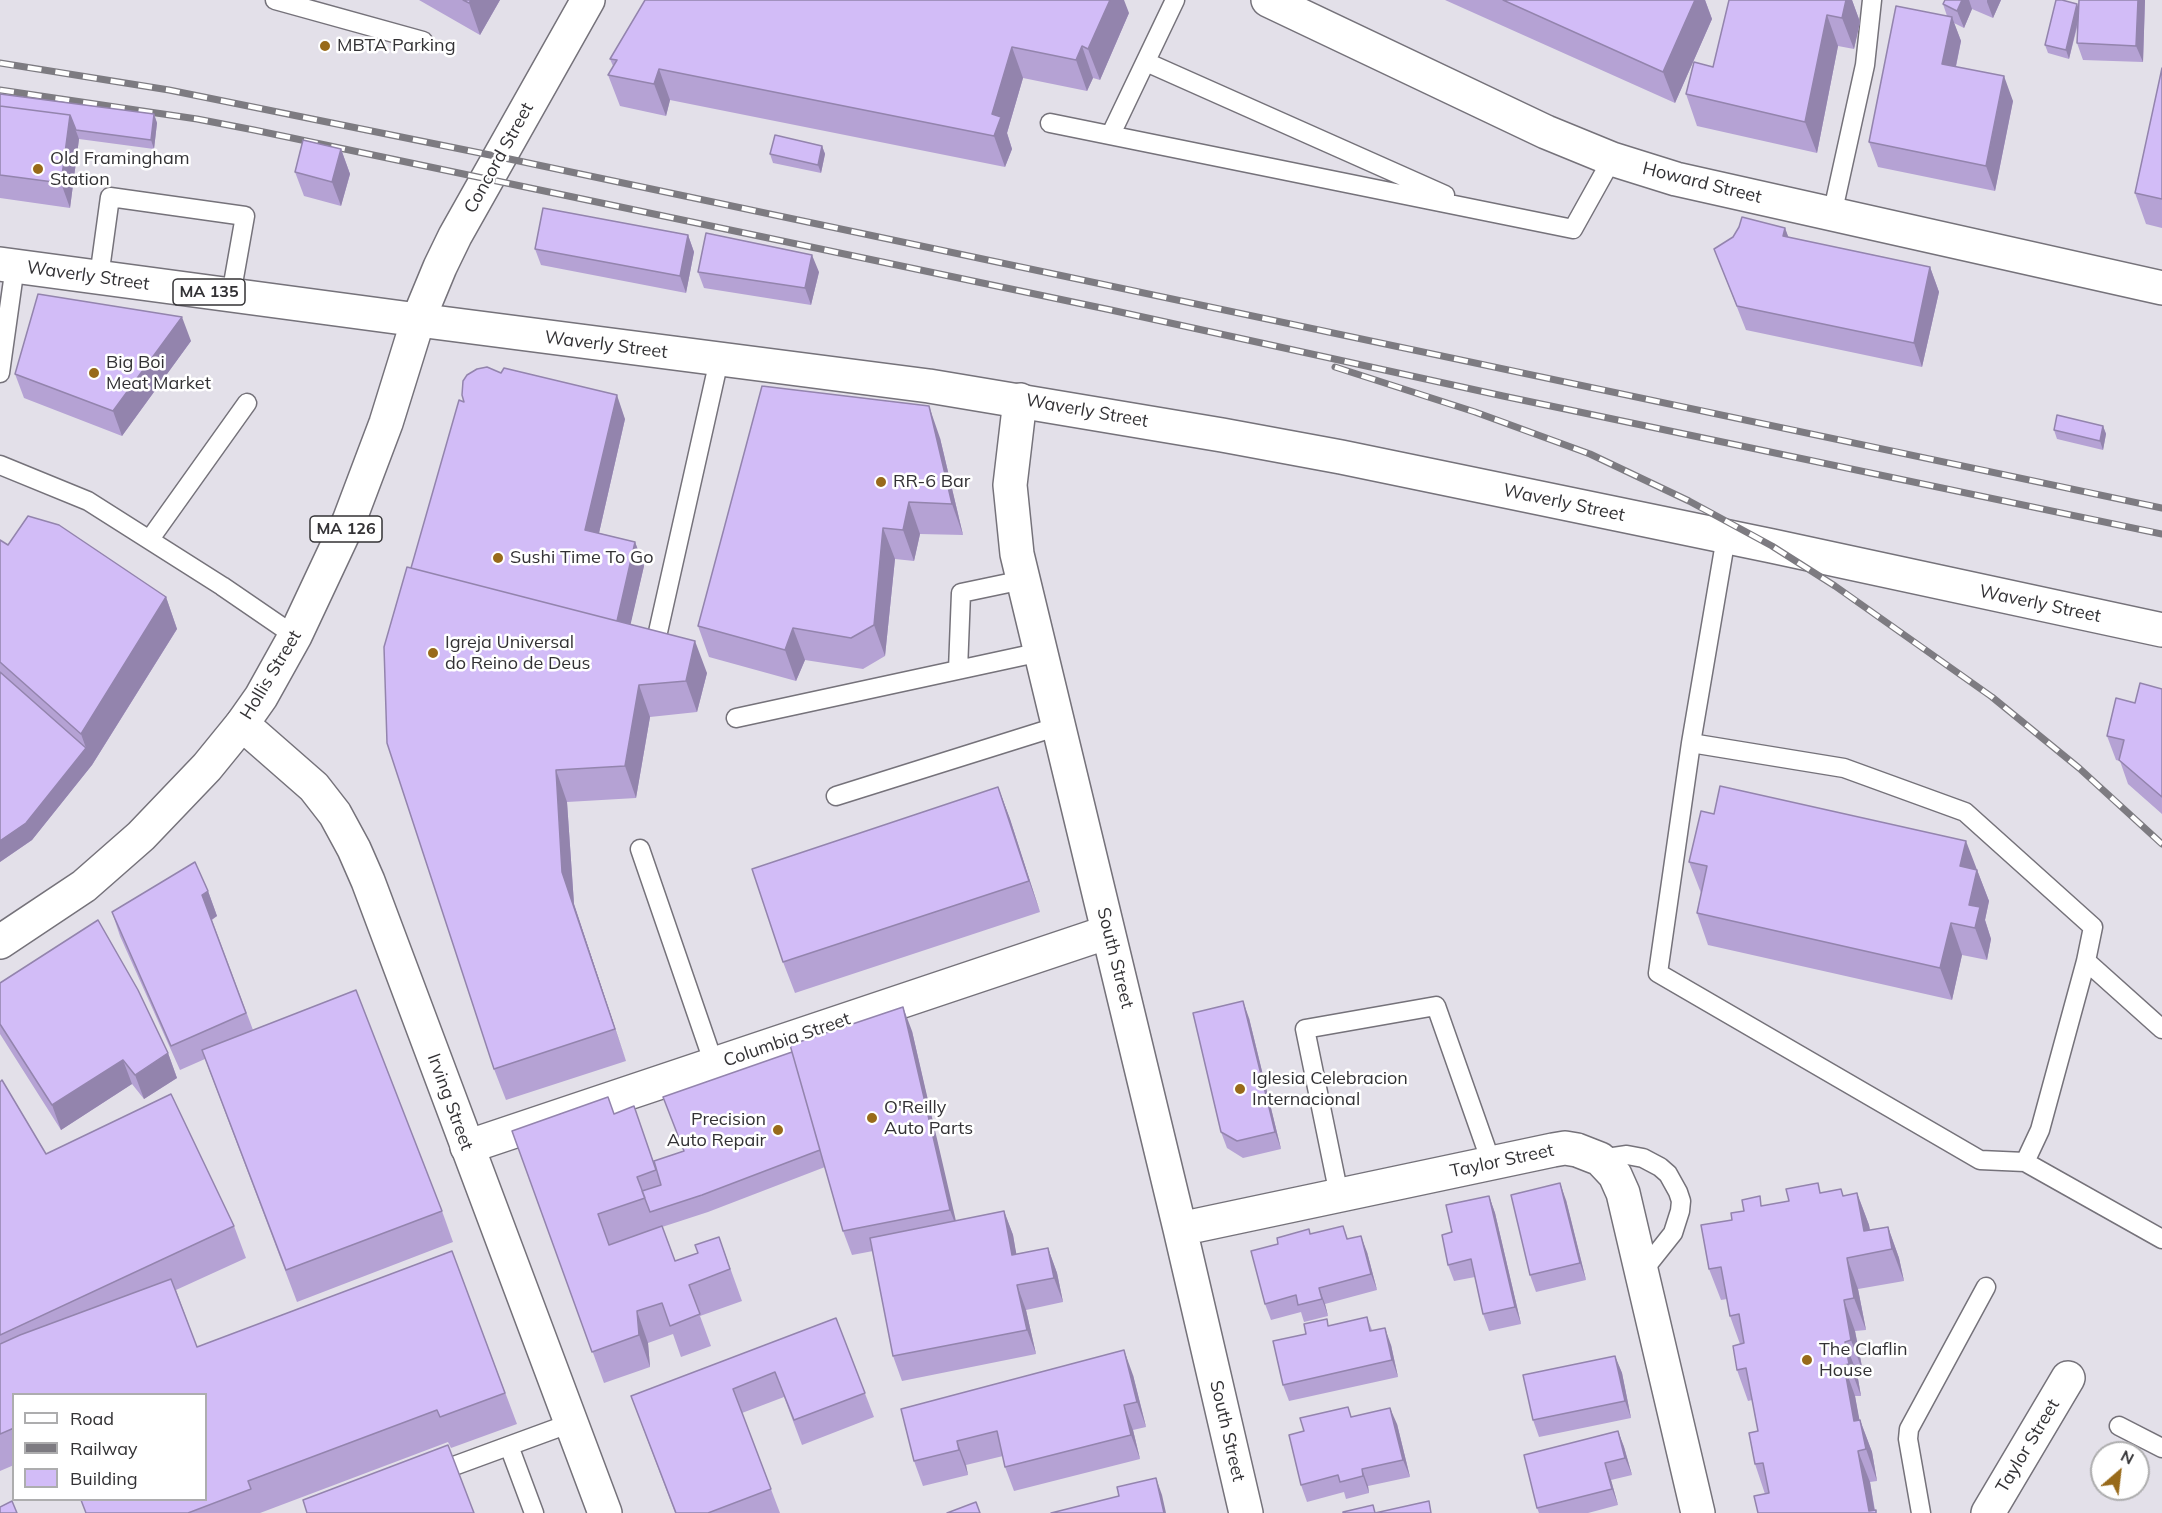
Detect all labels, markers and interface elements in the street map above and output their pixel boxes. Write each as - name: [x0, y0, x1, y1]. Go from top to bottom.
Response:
- place label: MBTA Parking: [337, 35, 456, 57]
- marker: MBTA Parking: [318, 39, 332, 53]
- street label: Concord Street: [460, 99, 538, 217]
- place label: Old Framingham Station: [50, 148, 189, 190]
- street label: Howard Street: [1640, 158, 1764, 208]
- marker: Old Framingham Station: [31, 162, 45, 176]
- street label: Waverly Street: [25, 257, 151, 295]
- road number: MA 135: [173, 279, 245, 305]
- street label: Waverly Street: [543, 327, 669, 363]
- place label: Big Boi Meat Market: [106, 352, 211, 394]
- marker: Big Boi Meat Market: [87, 366, 101, 380]
- street label: Waverly Street: [1024, 390, 1150, 432]
- place label: RR-6 Bar: [893, 471, 970, 493]
- marker: RR-6 Bar: [874, 475, 888, 489]
- street label: Waverly Street: [1501, 480, 1627, 526]
- road number: MA 126: [310, 516, 382, 542]
- place label: Sushi Time To Go: [510, 547, 653, 569]
- marker: Sushi Time To Go: [491, 551, 505, 565]
- street label: Waverly Street: [1977, 581, 2103, 627]
- street label: Hollis Street: [236, 626, 306, 724]
- place label: Igreja Universal do Reino de Deus: [445, 632, 590, 674]
- marker: Igreja Universal do Reino de Deus: [426, 646, 440, 660]
- street label: South Street: [1092, 905, 1138, 1011]
- street label: Columbia Street: [721, 1008, 853, 1072]
- street label: Irving Street: [423, 1051, 477, 1153]
- place label: Iglesia Celebracion Internacional: [1252, 1068, 1408, 1110]
- marker: Iglesia Celebracion Internacional: [1233, 1082, 1247, 1096]
- place label: O'Reilly Auto Parts: [884, 1097, 973, 1140]
- place label: Precision Auto Repair: [667, 1109, 766, 1152]
- marker: O'Reilly Auto Parts: [865, 1111, 879, 1125]
- marker: Precision Auto Repair: [771, 1123, 785, 1137]
- street label: Taylor Street: [1448, 1139, 1556, 1183]
- place label: The Claflin House: [1819, 1339, 1908, 1382]
- marker: The Claflin House: [1800, 1353, 1814, 1367]
- street label: South Street: [1205, 1378, 1249, 1484]
- legend: [12, 1393, 207, 1501]
- street label: Taylor Street: [1992, 1395, 2064, 1497]
- text: Road: [70, 1407, 114, 1430]
- text: Railway: [70, 1437, 138, 1460]
- north arrow: [2090, 1441, 2150, 1501]
- text: N: [2117, 1445, 2138, 1469]
- text: Building: [70, 1467, 138, 1490]

